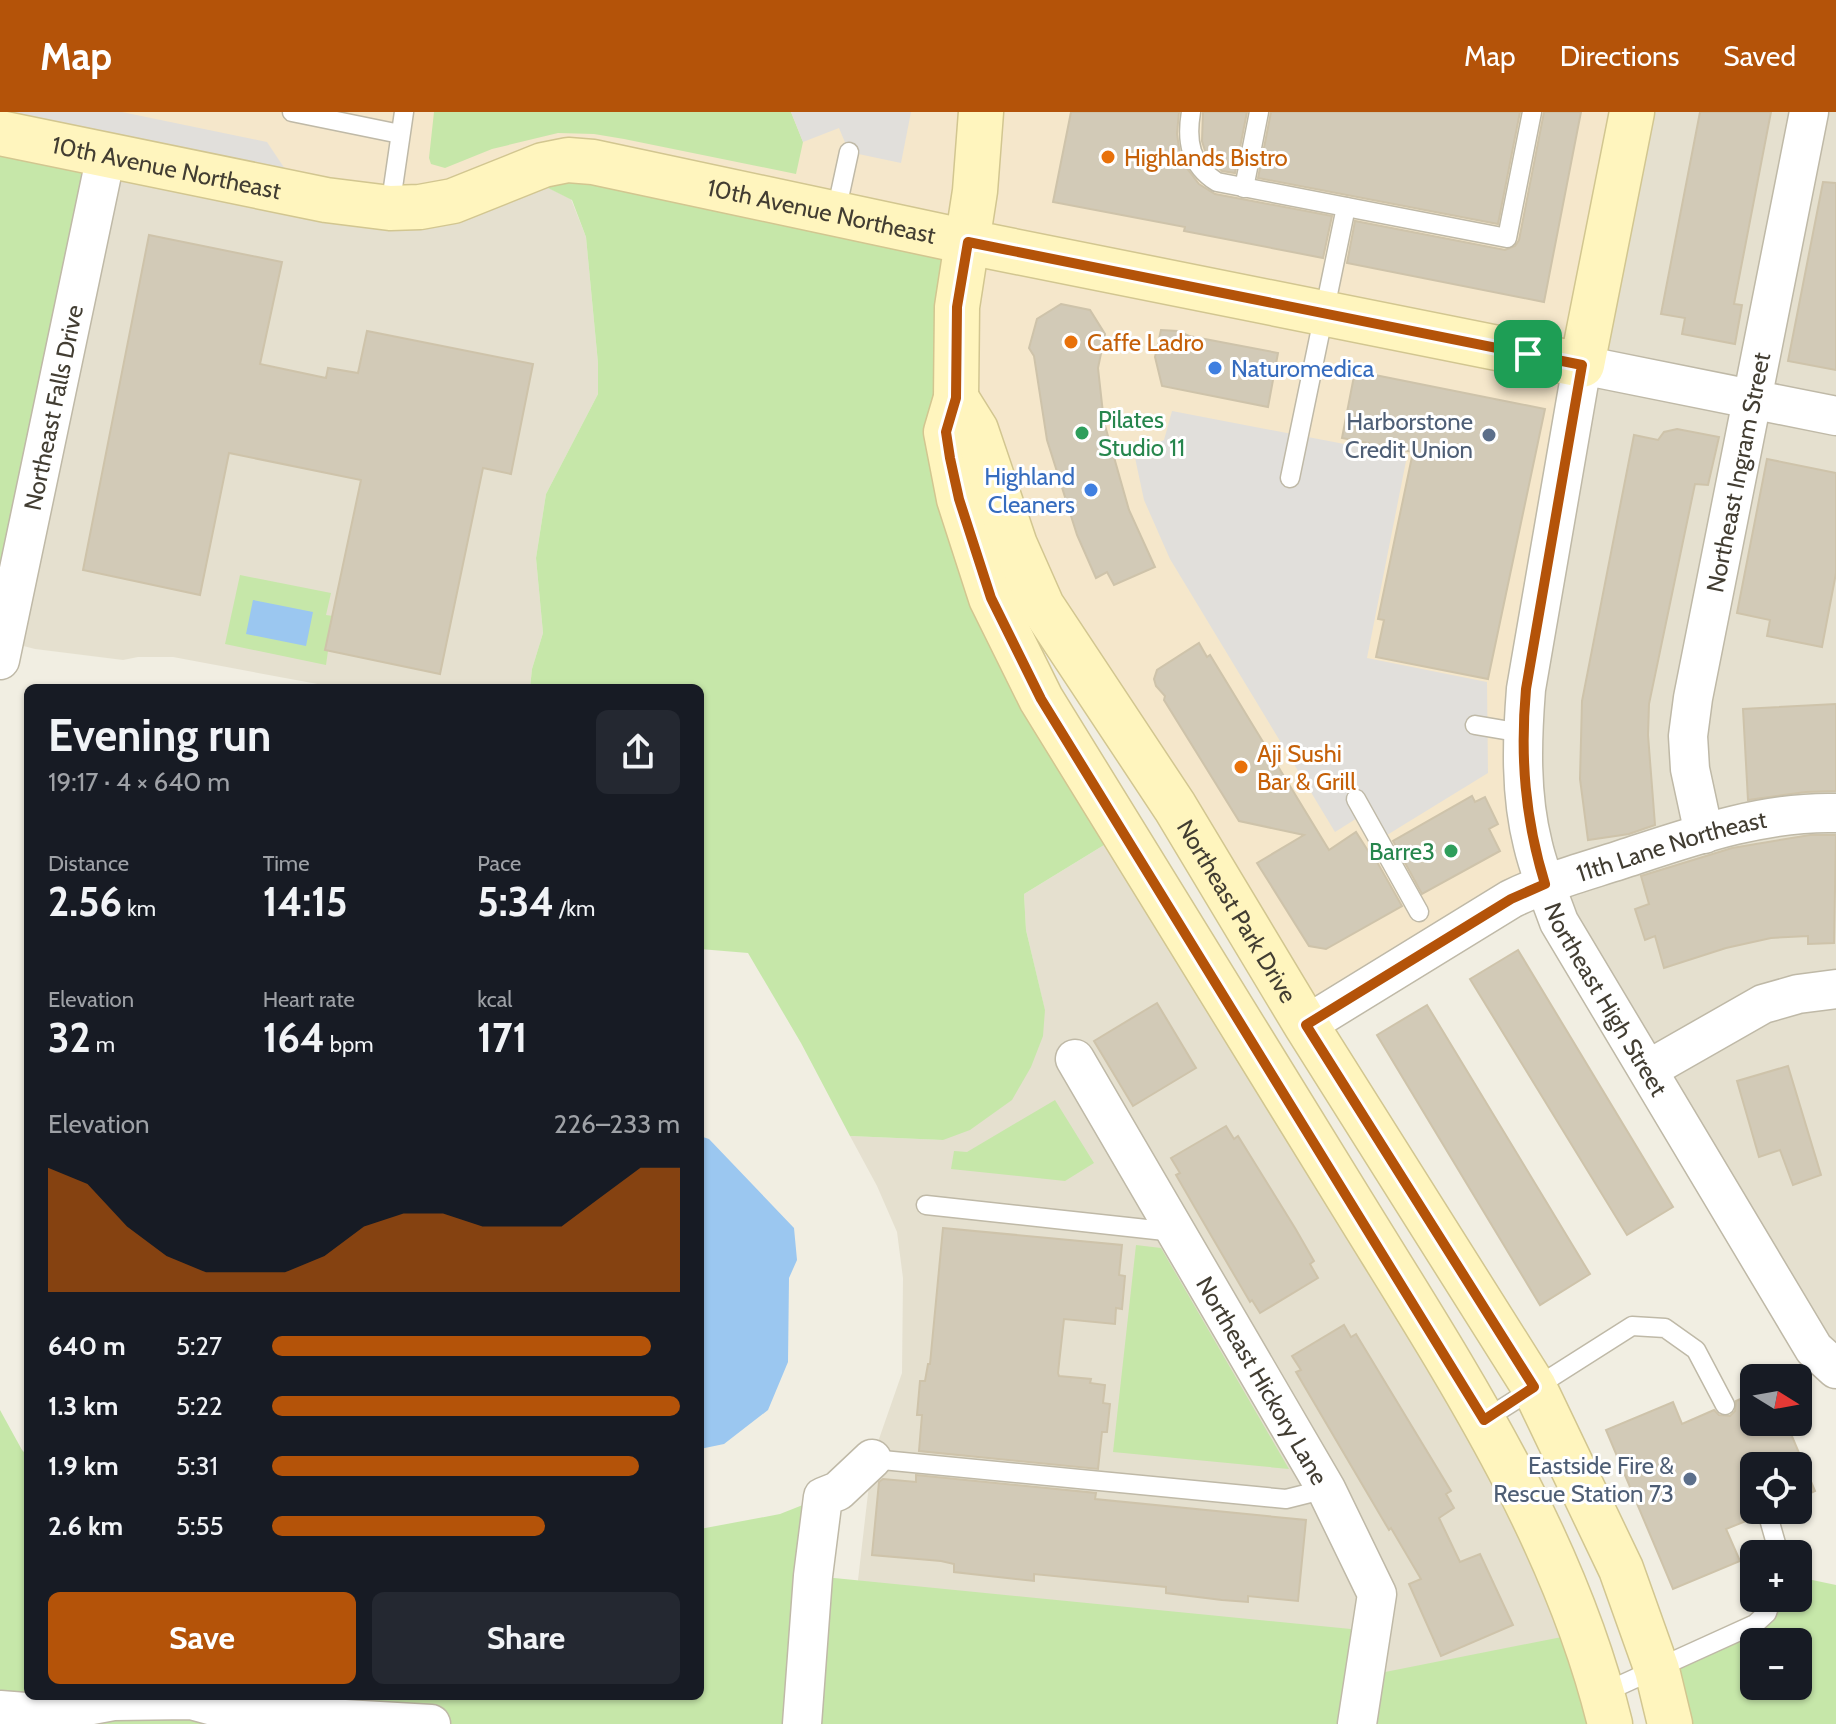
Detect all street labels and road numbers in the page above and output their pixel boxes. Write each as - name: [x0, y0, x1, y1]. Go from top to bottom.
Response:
- street label: 10th Avenue Northeast: [49, 130, 284, 205]
- street label: 10th Avenue Northeast: [705, 172, 938, 249]
- street label: Northeast Falls Drive: [17, 302, 89, 513]
- street label: Northeast Ingram Street: [1700, 350, 1776, 595]
- street label: 11th Lane Northeast: [1573, 804, 1769, 887]
- street label: Northeast Park Drive: [1171, 814, 1303, 1008]
- street label: Northeast High Street: [1539, 898, 1674, 1101]
- street label: Northeast Hickory Lane: [1190, 1271, 1335, 1490]

